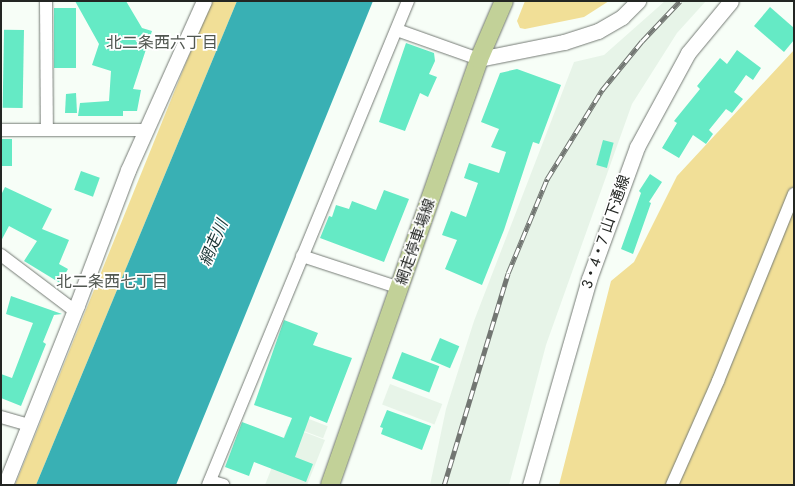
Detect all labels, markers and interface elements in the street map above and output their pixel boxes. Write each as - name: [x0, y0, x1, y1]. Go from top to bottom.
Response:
- district label: 北二条西六丁目: [106, 33, 218, 53]
- street label: 3・4・7 山下通線: [578, 173, 634, 291]
- street label: 網走停車場線: [393, 197, 439, 287]
- water label: 網走川: [196, 217, 232, 269]
- district label: 北二条西七丁目: [56, 272, 168, 292]

